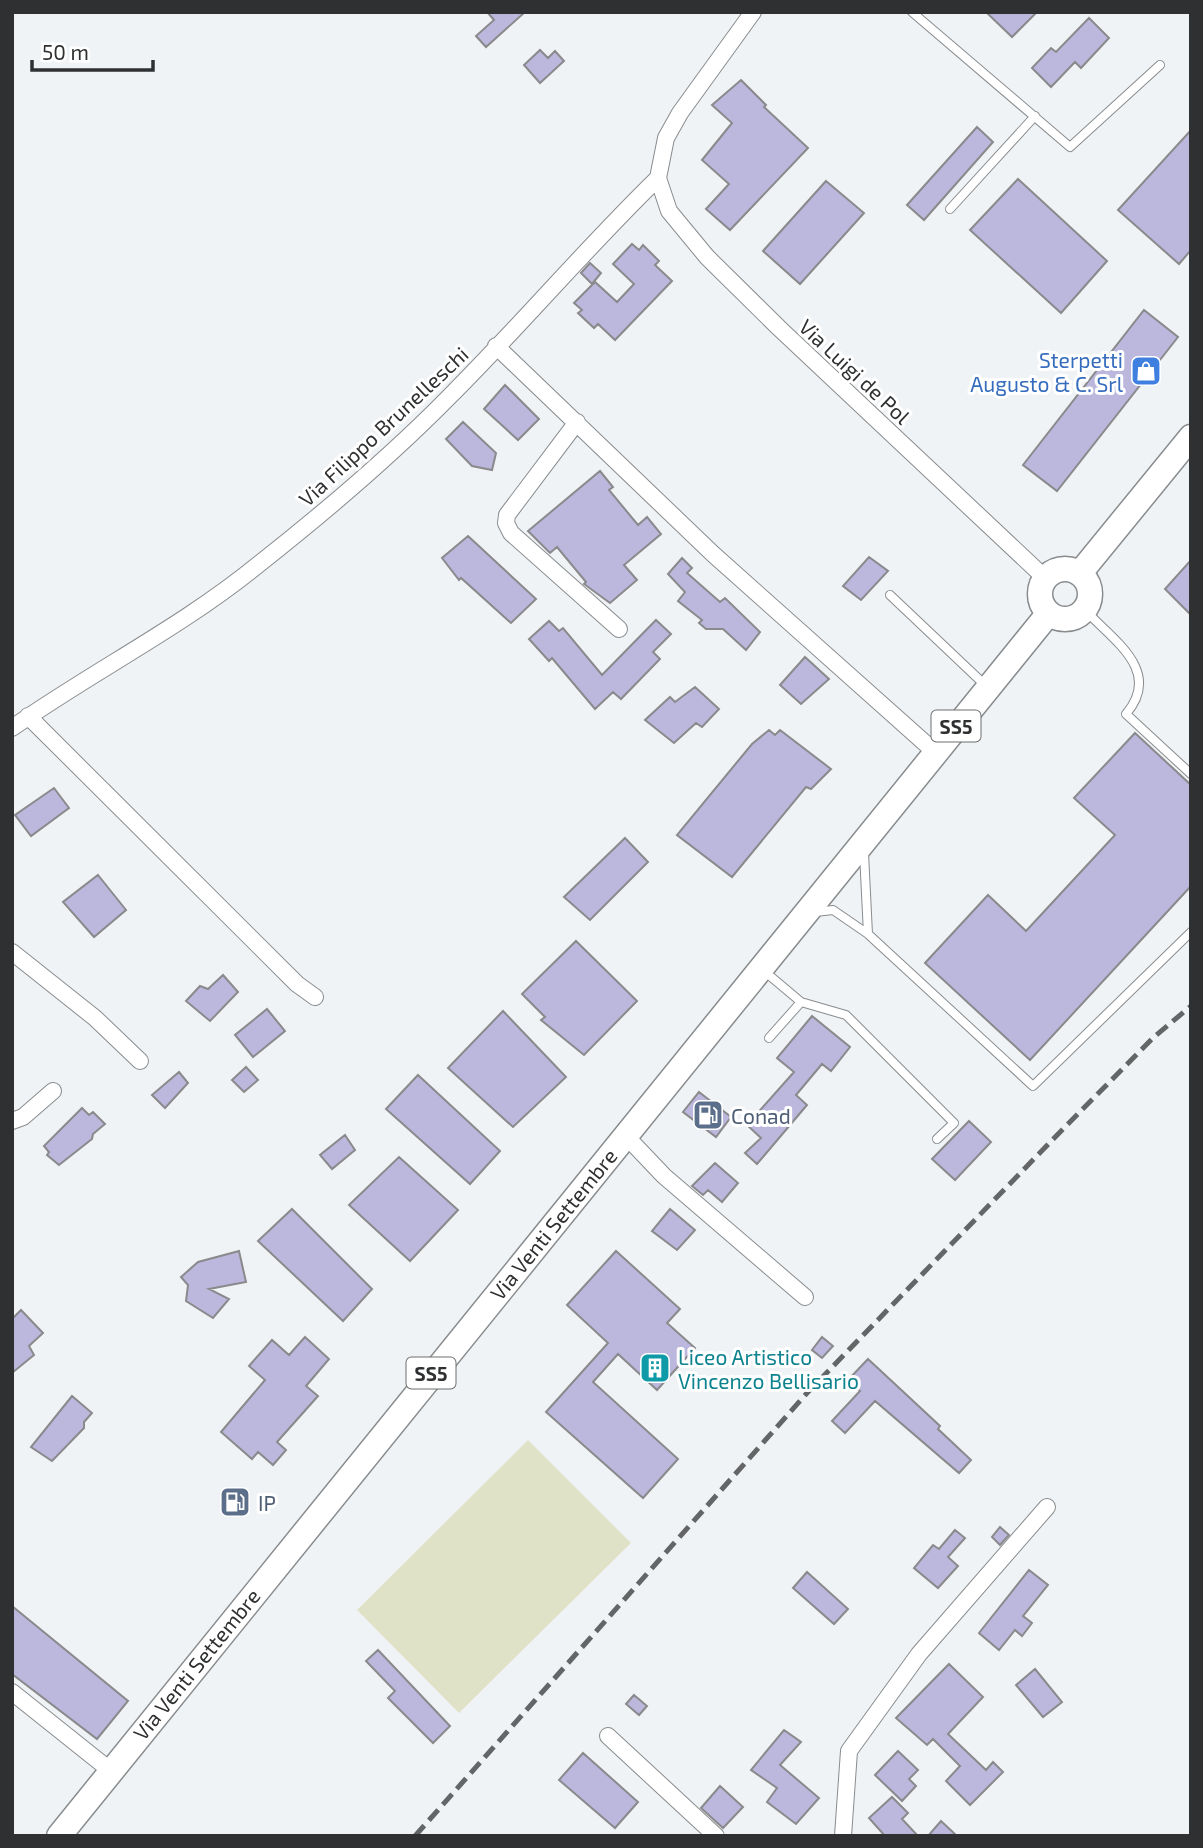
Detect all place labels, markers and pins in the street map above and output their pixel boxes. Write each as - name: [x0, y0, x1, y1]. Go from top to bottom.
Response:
- place label: Sterpetti Augusto & C. Srl: [970, 347, 1124, 396]
- shop icon: Sterpetti Augusto & C. Srl: [1129, 354, 1163, 388]
- fuel station icon: Conad: [691, 1098, 725, 1132]
- place label: Conad: [731, 1103, 791, 1128]
- place label: Liceo Artistico Vincenzo Bellisario: [678, 1344, 859, 1393]
- building icon: Liceo Artistico Vincenzo Bellisario: [638, 1351, 672, 1385]
- fuel station icon: IP: [218, 1485, 252, 1519]
- place label: IP: [258, 1490, 276, 1515]

